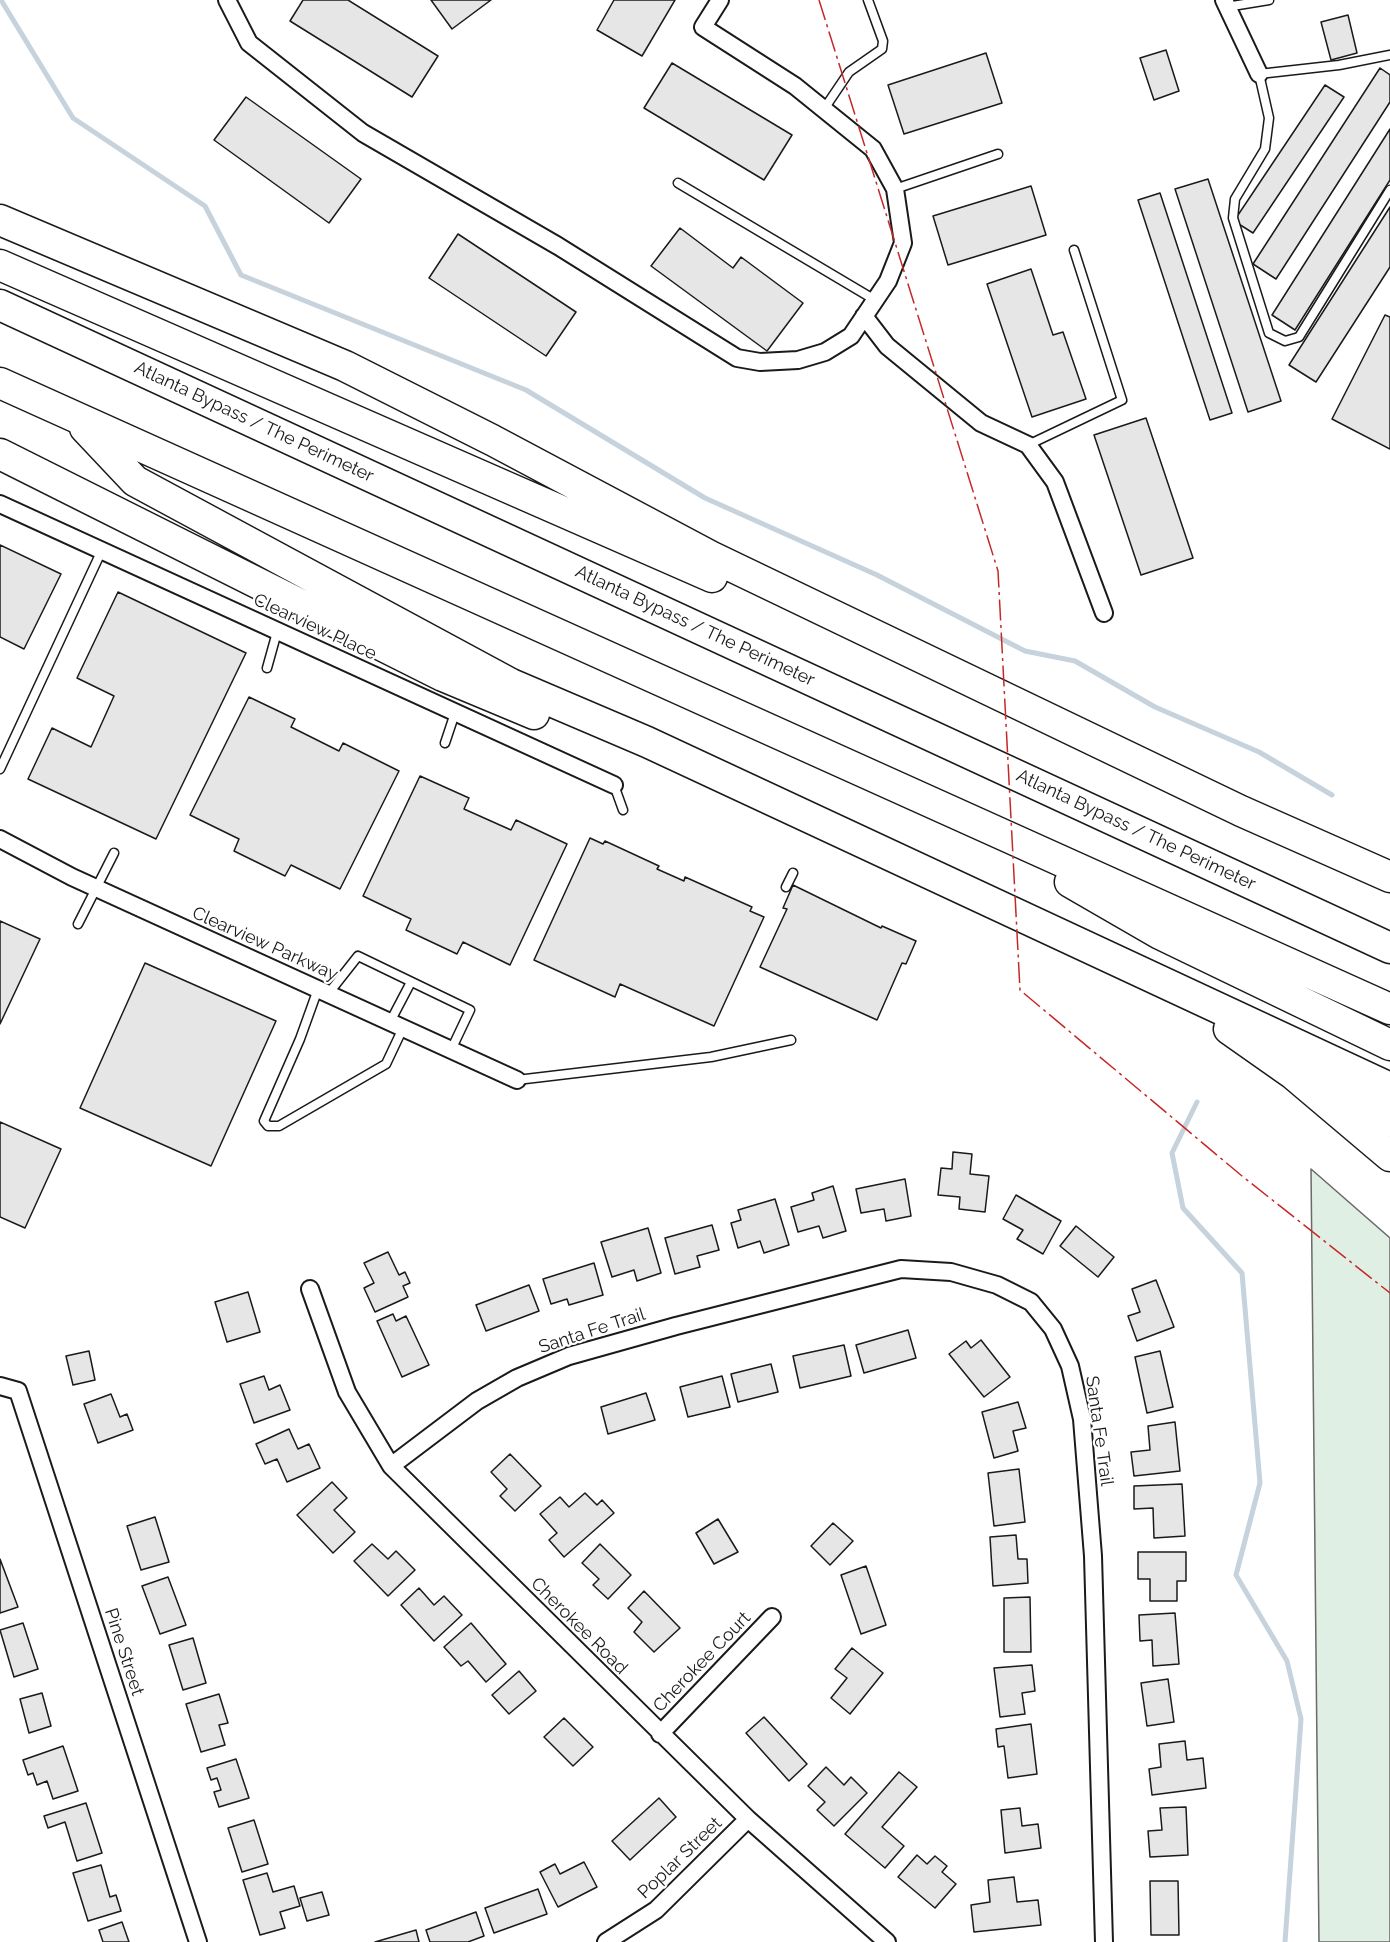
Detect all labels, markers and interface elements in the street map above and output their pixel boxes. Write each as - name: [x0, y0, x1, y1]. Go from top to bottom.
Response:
- street label: Atlanta Bypass / The Perimeter: [131, 357, 377, 487]
- street label: Atlanta Bypass / The Perimeter: [572, 561, 818, 691]
- street label: Clearview Place: [250, 589, 380, 665]
- street label: Atlanta Bypass / The Perimeter: [1013, 765, 1259, 895]
- street label: Clearview Parkway: [189, 902, 341, 986]
- street label: Santa Fe Trail: [536, 1304, 648, 1358]
- street label: Santa Fe Trail: [1081, 1375, 1117, 1487]
- street label: Cherokee Road: [526, 1573, 632, 1679]
- street label: Pine Street: [100, 1606, 148, 1698]
- street label: Cherokee Court: [649, 1607, 755, 1717]
- street label: Poplar Street: [634, 1813, 726, 1903]

